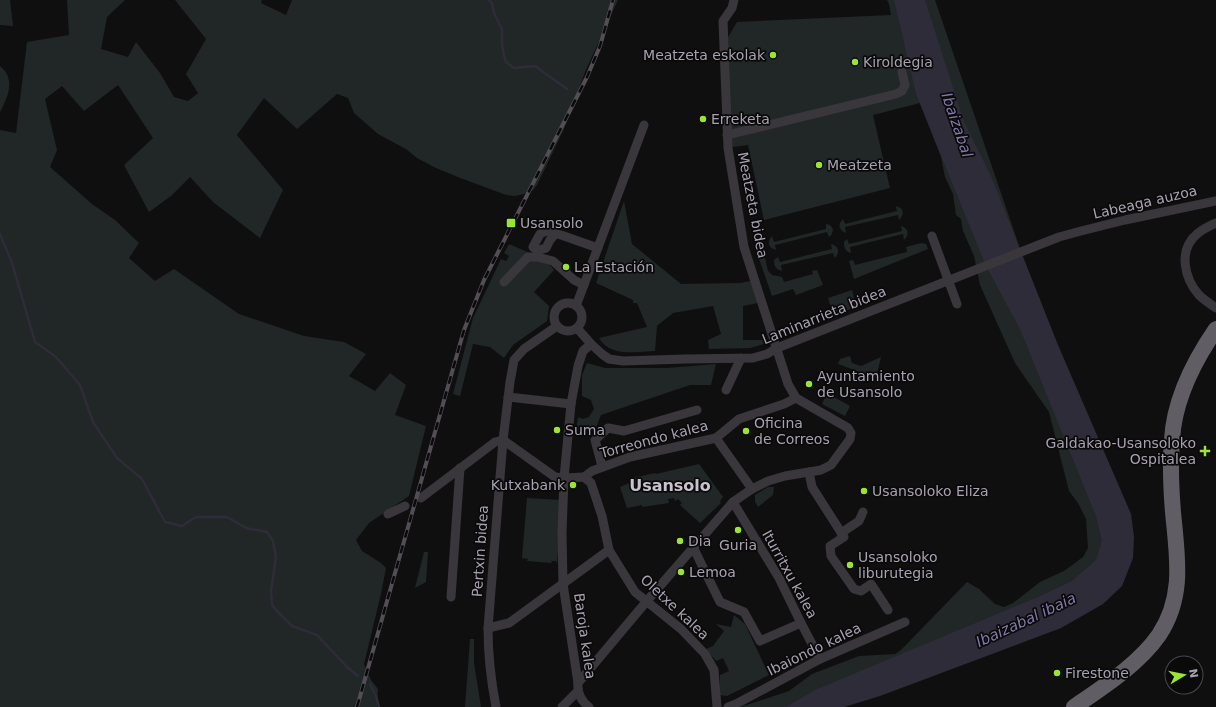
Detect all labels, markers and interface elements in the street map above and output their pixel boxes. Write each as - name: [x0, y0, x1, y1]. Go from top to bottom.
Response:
- place label: Meatzeta eskolak: [643, 47, 766, 63]
- marker: Meatzeta eskolak: [768, 50, 778, 60]
- place label: Kiroldegia: [863, 54, 933, 70]
- marker: Kiroldegia: [850, 57, 860, 67]
- water label: Ibaizabal: [938, 90, 977, 161]
- place label: Erreketa: [711, 111, 770, 127]
- marker: Erreketa: [698, 114, 708, 124]
- street label: Meatzeta bidea: [735, 150, 771, 260]
- place label: Meatzeta: [827, 157, 892, 173]
- marker: Meatzeta: [814, 160, 824, 170]
- street label: Labeaga auzoa: [1091, 182, 1199, 222]
- place label: Usansolo: [520, 215, 583, 231]
- marker: Usansolo: [505, 217, 517, 229]
- place label: La Estación: [574, 259, 654, 275]
- marker: La Estación: [561, 262, 571, 272]
- street label: Laminarrieta bidea: [760, 283, 888, 347]
- place label: Ayuntamiento de Usansolo: [817, 368, 915, 400]
- marker: Ayuntamiento de Usansolo: [804, 379, 814, 389]
- place label: Oficina de Correos: [754, 415, 830, 447]
- street label: Torreondo kalea: [597, 417, 710, 461]
- place label: Suma: [565, 422, 605, 438]
- marker: Suma: [552, 425, 562, 435]
- marker: Oficina de Correos: [741, 426, 751, 436]
- place label: Galdakao-Usansoloko Ospitalea: [1045, 435, 1196, 467]
- marker: Galdakao-Usansoloko Ospitalea: [1199, 445, 1211, 457]
- district label: Usansolo: [629, 476, 711, 495]
- place label: Kutxabank: [491, 477, 566, 493]
- marker: Kutxabank: [568, 480, 578, 490]
- place label: Usansoloko Eliza: [872, 483, 988, 499]
- marker: Usansoloko Eliza: [859, 486, 869, 496]
- street label: Pertxin bidea: [469, 504, 491, 598]
- marker: Guria: [733, 525, 743, 535]
- street label: Iturritxu kalea: [759, 527, 821, 621]
- place label: Dia: [688, 533, 711, 549]
- marker: Dia: [675, 536, 685, 546]
- place label: Guria: [719, 537, 757, 553]
- place label: Usansoloko liburutegia: [858, 549, 937, 581]
- marker: Usansoloko liburutegia: [845, 560, 855, 570]
- place label: Lemoa: [689, 564, 736, 580]
- marker: Lemoa: [676, 567, 686, 577]
- street label: Oletxe kalea: [638, 571, 712, 643]
- water label: Ibaizabal ibaia: [973, 589, 1079, 651]
- street label: Baroja kalea: [571, 592, 599, 680]
- street label: Ibaiondo kalea: [764, 619, 864, 679]
- north arrow: [1164, 655, 1204, 695]
- place label: Firestone: [1065, 665, 1129, 681]
- marker: Firestone: [1052, 668, 1062, 678]
- text: N: [1186, 668, 1201, 679]

